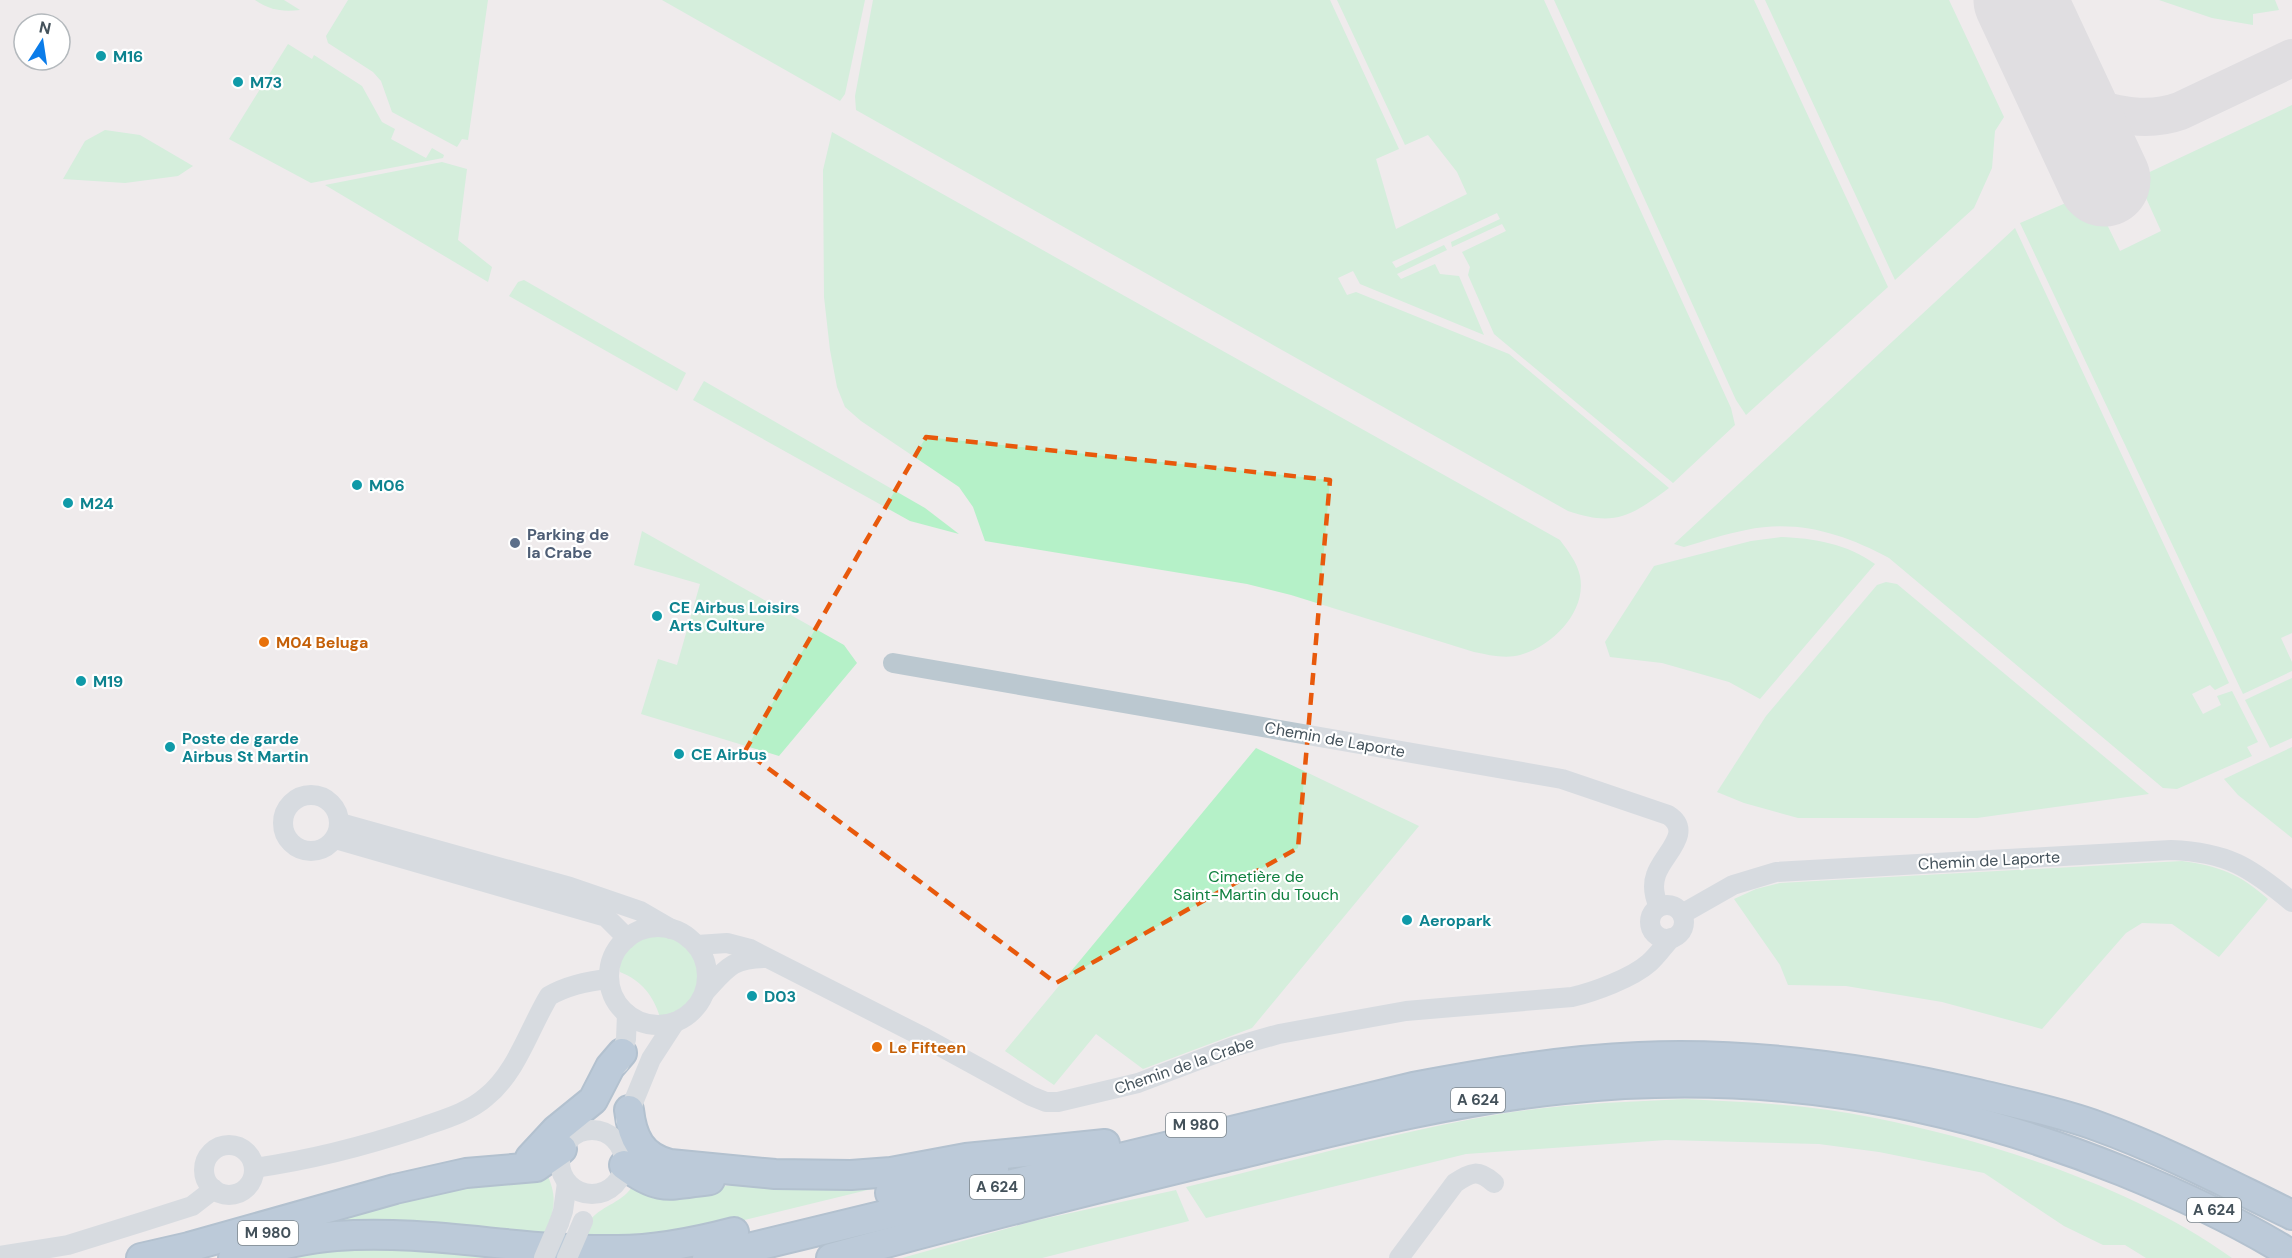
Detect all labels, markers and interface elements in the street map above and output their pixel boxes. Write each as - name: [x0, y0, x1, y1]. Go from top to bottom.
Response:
- north arrow: [12, 12, 72, 72]
- text: N: [37, 16, 53, 39]
- place label: M16: [113, 46, 143, 67]
- marker: M16: [94, 49, 108, 63]
- place label: M73: [250, 72, 282, 93]
- marker: M73: [231, 75, 245, 89]
- place label: M06: [369, 475, 405, 496]
- marker: M06: [350, 478, 364, 492]
- place label: M24: [80, 493, 114, 514]
- marker: M24: [61, 496, 75, 510]
- place label: Parking de la Crabe: [527, 524, 609, 563]
- marker: Parking de la Crabe: [508, 536, 522, 550]
- place label: CE Airbus Loisirs Arts Culture: [669, 597, 799, 636]
- marker: CE Airbus Loisirs Arts Culture: [650, 609, 664, 623]
- place label: M04 Beluga: [276, 632, 368, 653]
- marker: M04 Beluga: [257, 635, 271, 649]
- place label: M19: [93, 671, 123, 692]
- marker: M19: [74, 674, 88, 688]
- street label: Chemin de Laporte: [1263, 717, 1407, 762]
- place label: Poste de garde Airbus St Martin: [182, 728, 309, 767]
- marker: Poste de garde Airbus St Martin: [163, 740, 177, 754]
- place label: CE Airbus: [691, 744, 767, 765]
- marker: CE Airbus: [672, 747, 686, 761]
- street label: Chemin de Laporte: [1917, 846, 2061, 875]
- park label: Cimetière de Saint-Martin du Touch: [1173, 866, 1339, 905]
- place label: Aeropark: [1419, 910, 1492, 931]
- marker: Aeropark: [1400, 913, 1414, 927]
- place label: D03: [764, 986, 796, 1007]
- marker: D03: [745, 989, 759, 1003]
- street label: Chemin de la Crabe: [1112, 1032, 1257, 1099]
- place label: Le Fifteen: [889, 1037, 966, 1058]
- marker: Le Fifteen: [870, 1040, 884, 1054]
- road number: A 624: [1451, 1088, 1505, 1112]
- road number: M 980: [1166, 1113, 1226, 1137]
- road number: A 624: [970, 1175, 1024, 1199]
- road number: A 624: [2187, 1198, 2241, 1222]
- road number: M 980: [238, 1221, 298, 1245]

